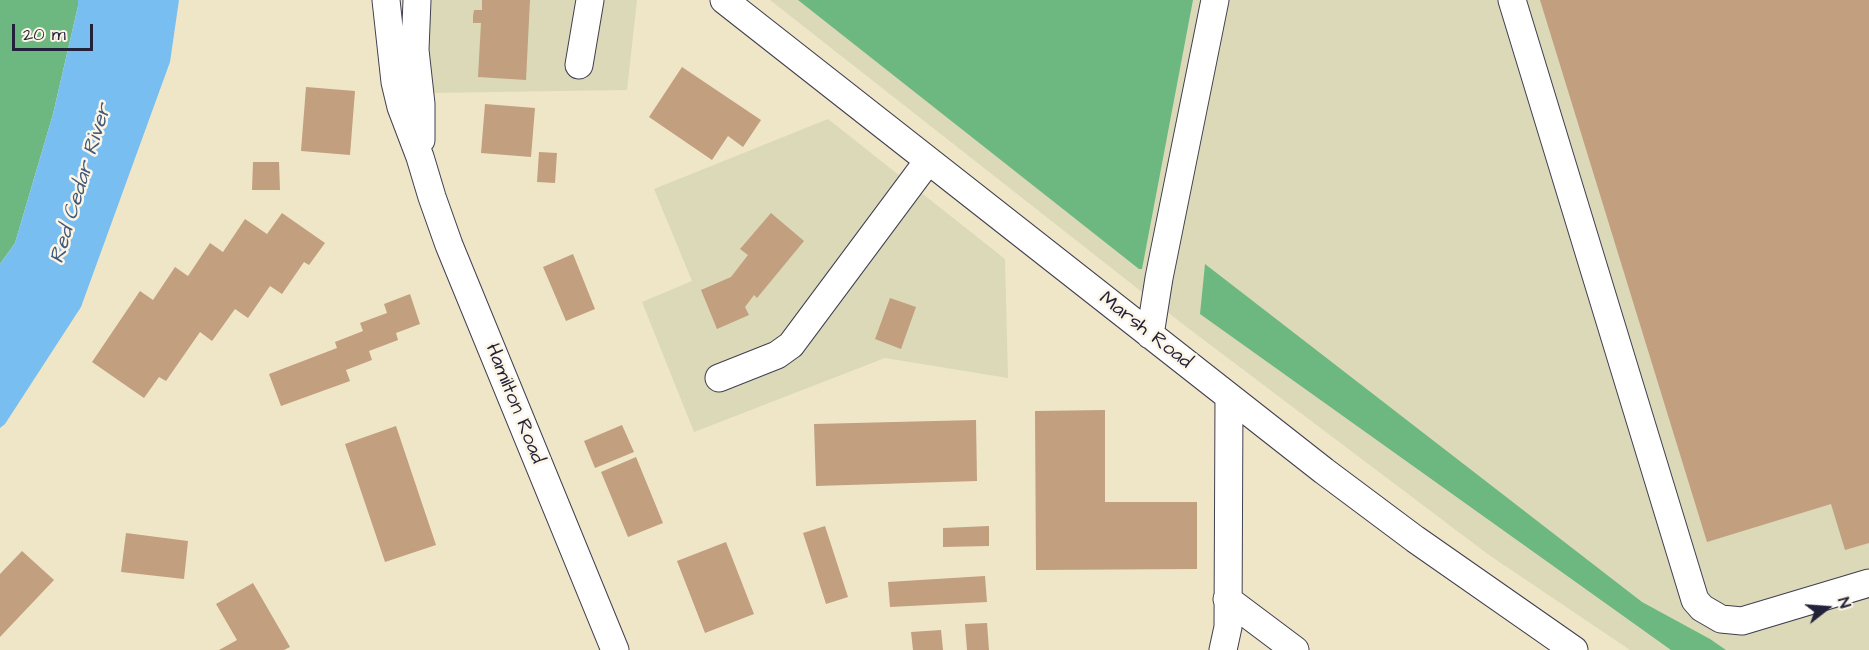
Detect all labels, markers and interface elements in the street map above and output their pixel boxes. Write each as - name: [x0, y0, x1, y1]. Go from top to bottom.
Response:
- scale bar: [15, 12, 96, 50]
- text: 20 m: [23, 22, 66, 47]
- water label: Red Cedar River: [46, 101, 118, 267]
- street label: Marsh Road: [1094, 287, 1196, 375]
- street label: Hamilton Road: [479, 340, 549, 468]
- north arrow: [1797, 578, 1857, 638]
- text: N: [1832, 595, 1856, 611]

